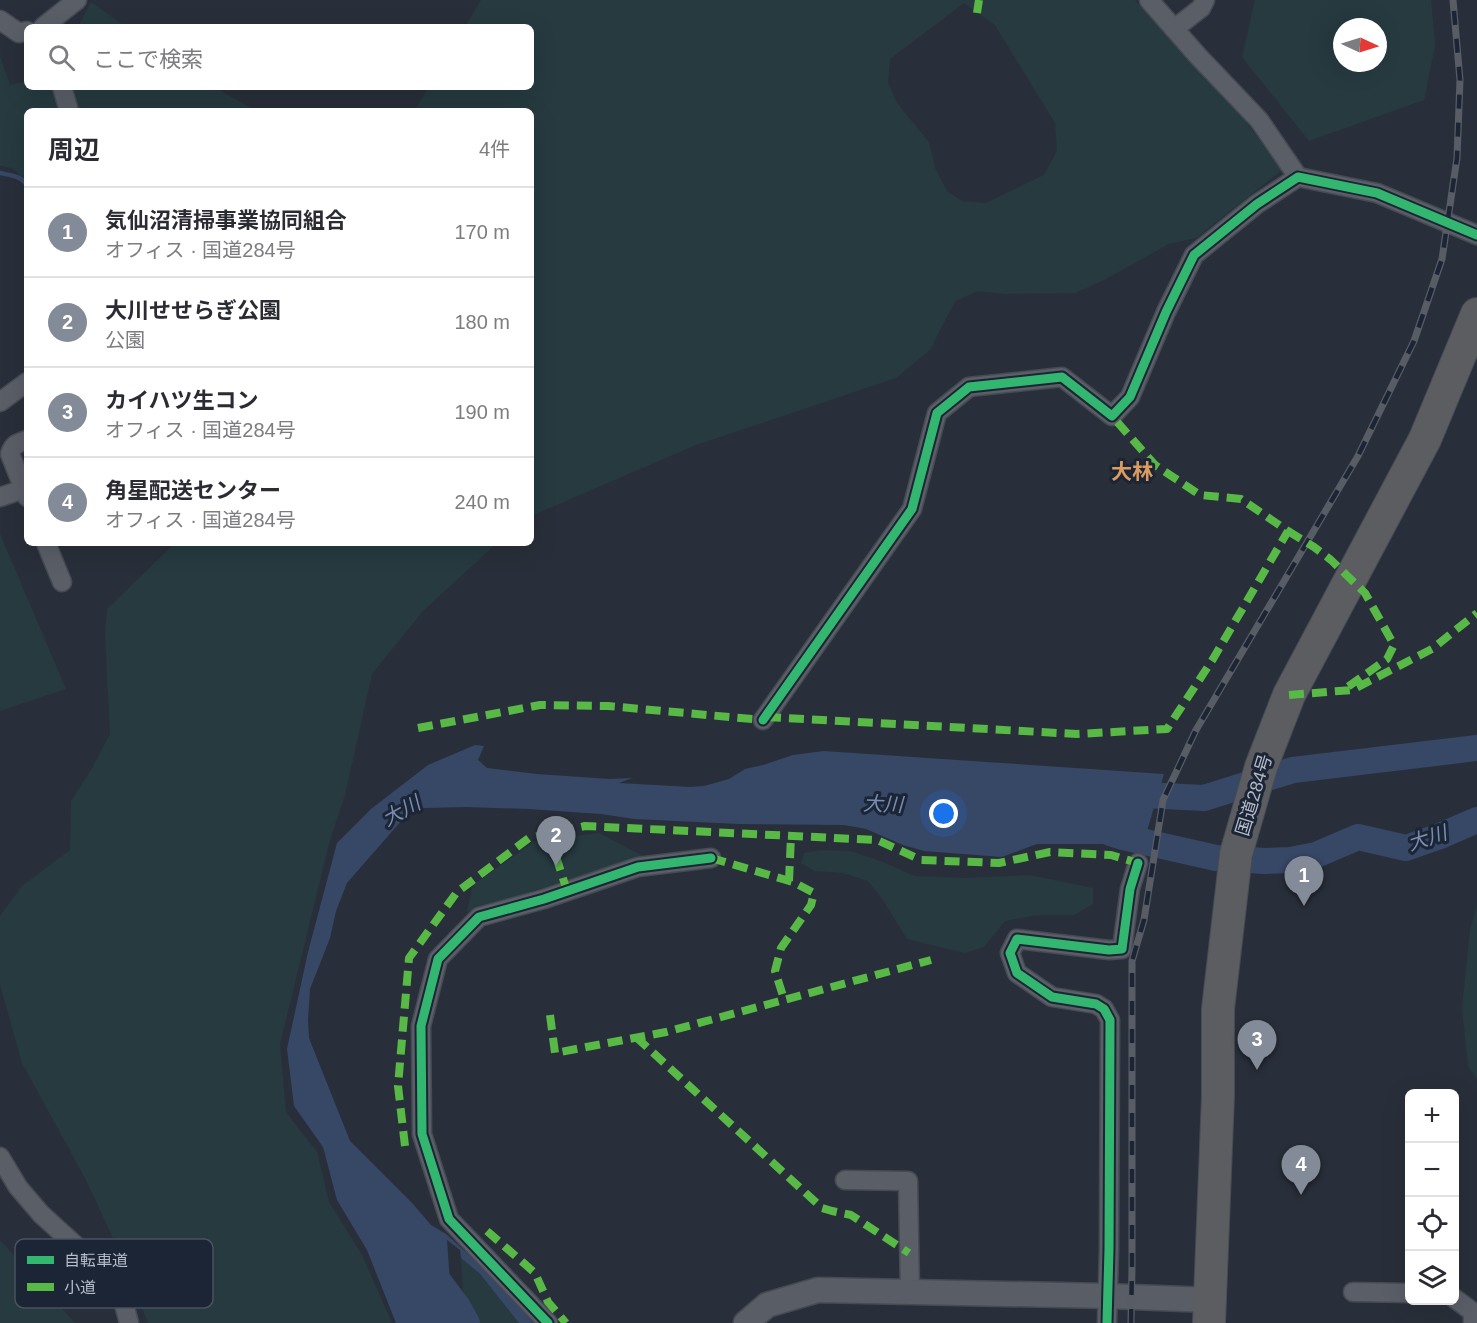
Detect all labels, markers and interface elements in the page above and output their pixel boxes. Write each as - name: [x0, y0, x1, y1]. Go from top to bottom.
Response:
- north arrow: [1333, 18, 1387, 72]
- search box: [24, 24, 534, 90]
- icon: search: [45, 41, 78, 74]
- text: ここで検索: [93, 47, 203, 72]
- text: 周辺: [48, 135, 100, 165]
- text: 4件: [479, 138, 510, 160]
- text: 気仙沼清掃事業協同組合: [105, 208, 347, 233]
- text: 1: [62, 221, 73, 243]
- text: 170 m: [454, 221, 510, 243]
- text: オフィス · 国道284号: [105, 239, 296, 261]
- text: 大川せせらぎ公園: [105, 298, 281, 323]
- text: 2: [62, 311, 73, 333]
- text: 180 m: [454, 311, 510, 333]
- text: 公園: [105, 329, 145, 351]
- text: カイハツ生コン: [105, 388, 259, 413]
- text: 3: [62, 401, 73, 423]
- text: 190 m: [454, 401, 510, 423]
- text: オフィス · 国道284号: [105, 419, 296, 441]
- district label: 大林: [1111, 460, 1153, 483]
- text: 角星配送センター: [105, 478, 281, 503]
- text: 4: [62, 491, 73, 513]
- text: 240 m: [454, 491, 510, 513]
- text: オフィス · 国道284号: [105, 509, 296, 531]
- street label: 国道284号: [1232, 752, 1276, 838]
- water label: 大川: [378, 791, 426, 830]
- water label: 大川: [863, 792, 905, 816]
- your location: [929, 799, 958, 828]
- pin: 2: [536, 816, 576, 866]
- water label: 大川: [1405, 821, 1451, 855]
- pin: 1: [1284, 856, 1324, 906]
- pin: 3: [1238, 1020, 1276, 1070]
- map controls: [1405, 1089, 1459, 1305]
- button: +: [1405, 1089, 1459, 1143]
- button: −: [1405, 1143, 1459, 1197]
- pin: 4: [1282, 1146, 1320, 1195]
- button: locate: [1405, 1197, 1459, 1251]
- legend: [15, 1239, 213, 1308]
- button: layers: [1405, 1251, 1459, 1305]
- text: 自転車道: [64, 1252, 128, 1269]
- text: 小道: [64, 1279, 96, 1296]

